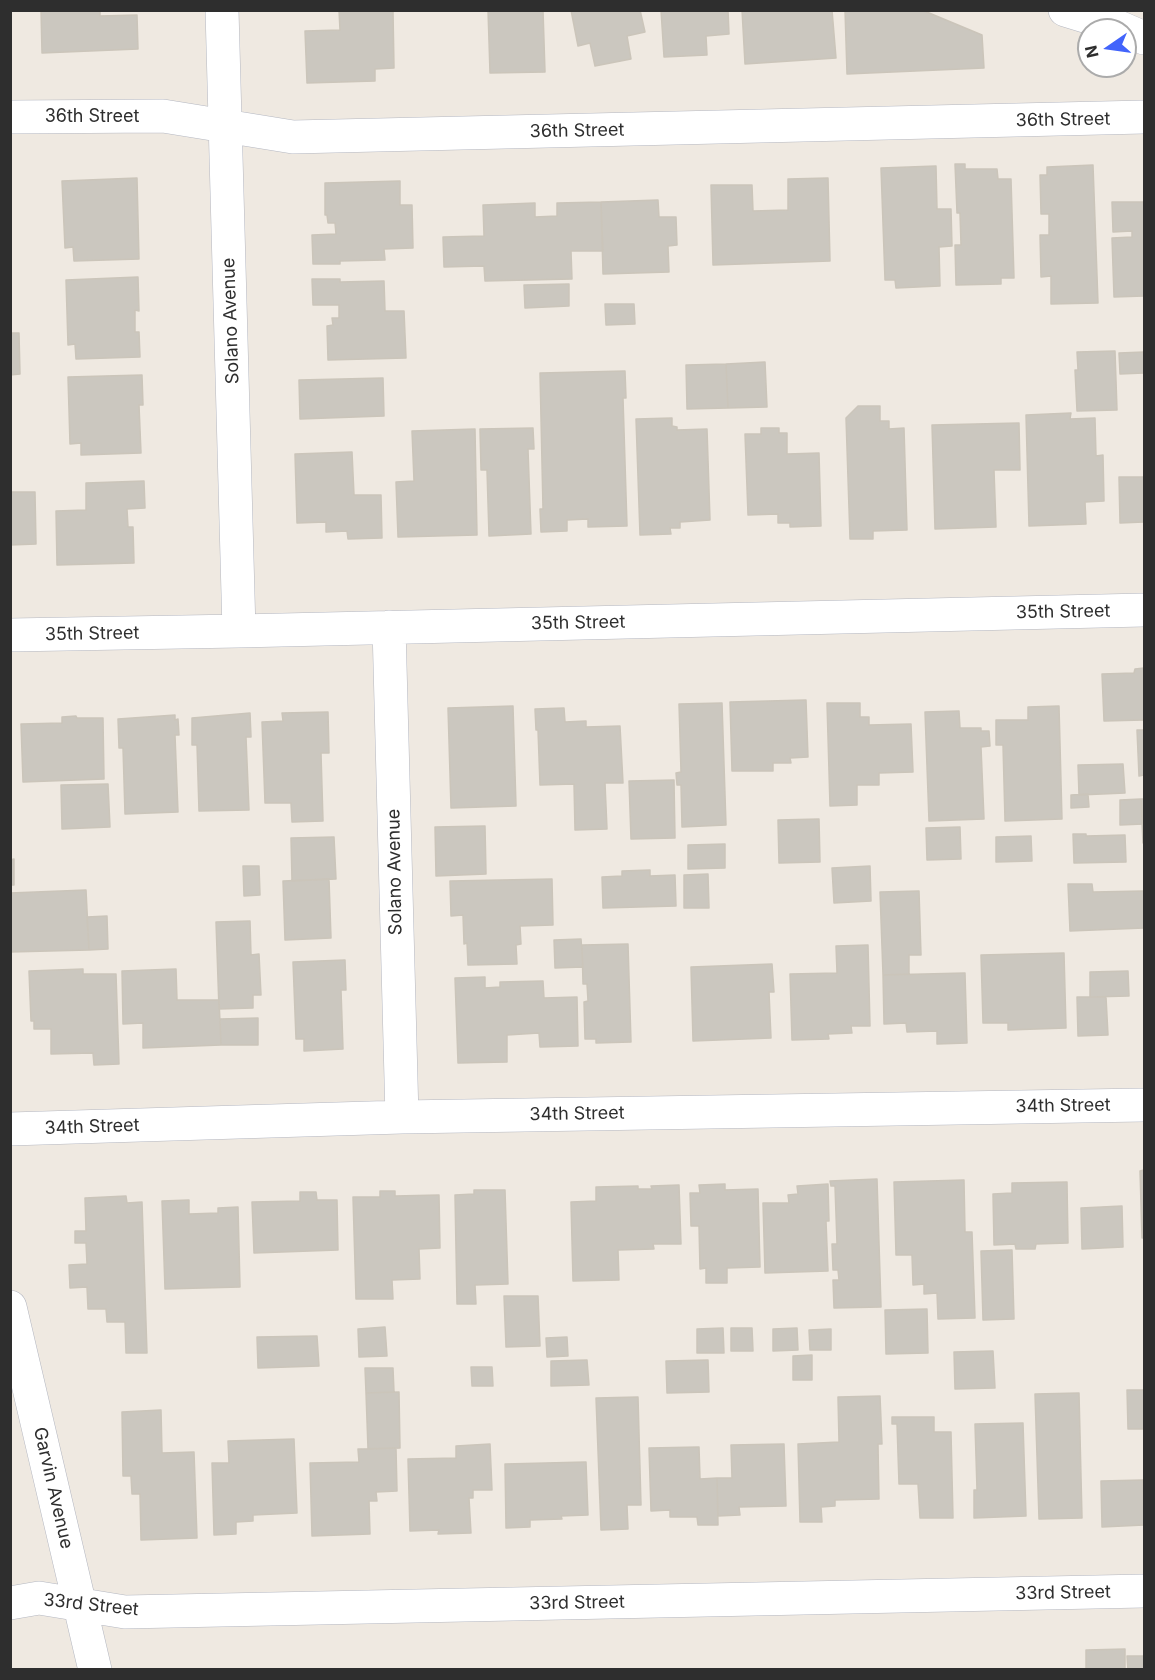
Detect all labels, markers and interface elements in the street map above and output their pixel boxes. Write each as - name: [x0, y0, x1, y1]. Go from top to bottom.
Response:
- north arrow: [1077, 18, 1137, 78]
- text: N: [1080, 43, 1103, 60]
- street label: 36th Street: [45, 106, 139, 128]
- street label: 36th Street: [1015, 108, 1111, 132]
- street label: 36th Street: [529, 119, 625, 143]
- street label: Solano Avenue: [218, 257, 244, 385]
- street label: 35th Street: [1016, 600, 1110, 624]
- street label: 35th Street: [531, 611, 625, 635]
- street label: 35th Street: [45, 622, 139, 646]
- street label: Solano Avenue: [383, 809, 407, 935]
- street label: 34th Street: [1015, 1094, 1111, 1118]
- street label: 34th Street: [529, 1102, 625, 1126]
- street label: 34th Street: [44, 1115, 140, 1139]
- street label: Garvin Avenue: [29, 1425, 77, 1551]
- street label: 33rd Street: [1015, 1581, 1111, 1605]
- street label: 33rd Street: [42, 1589, 140, 1621]
- street label: 33rd Street: [529, 1591, 625, 1615]

